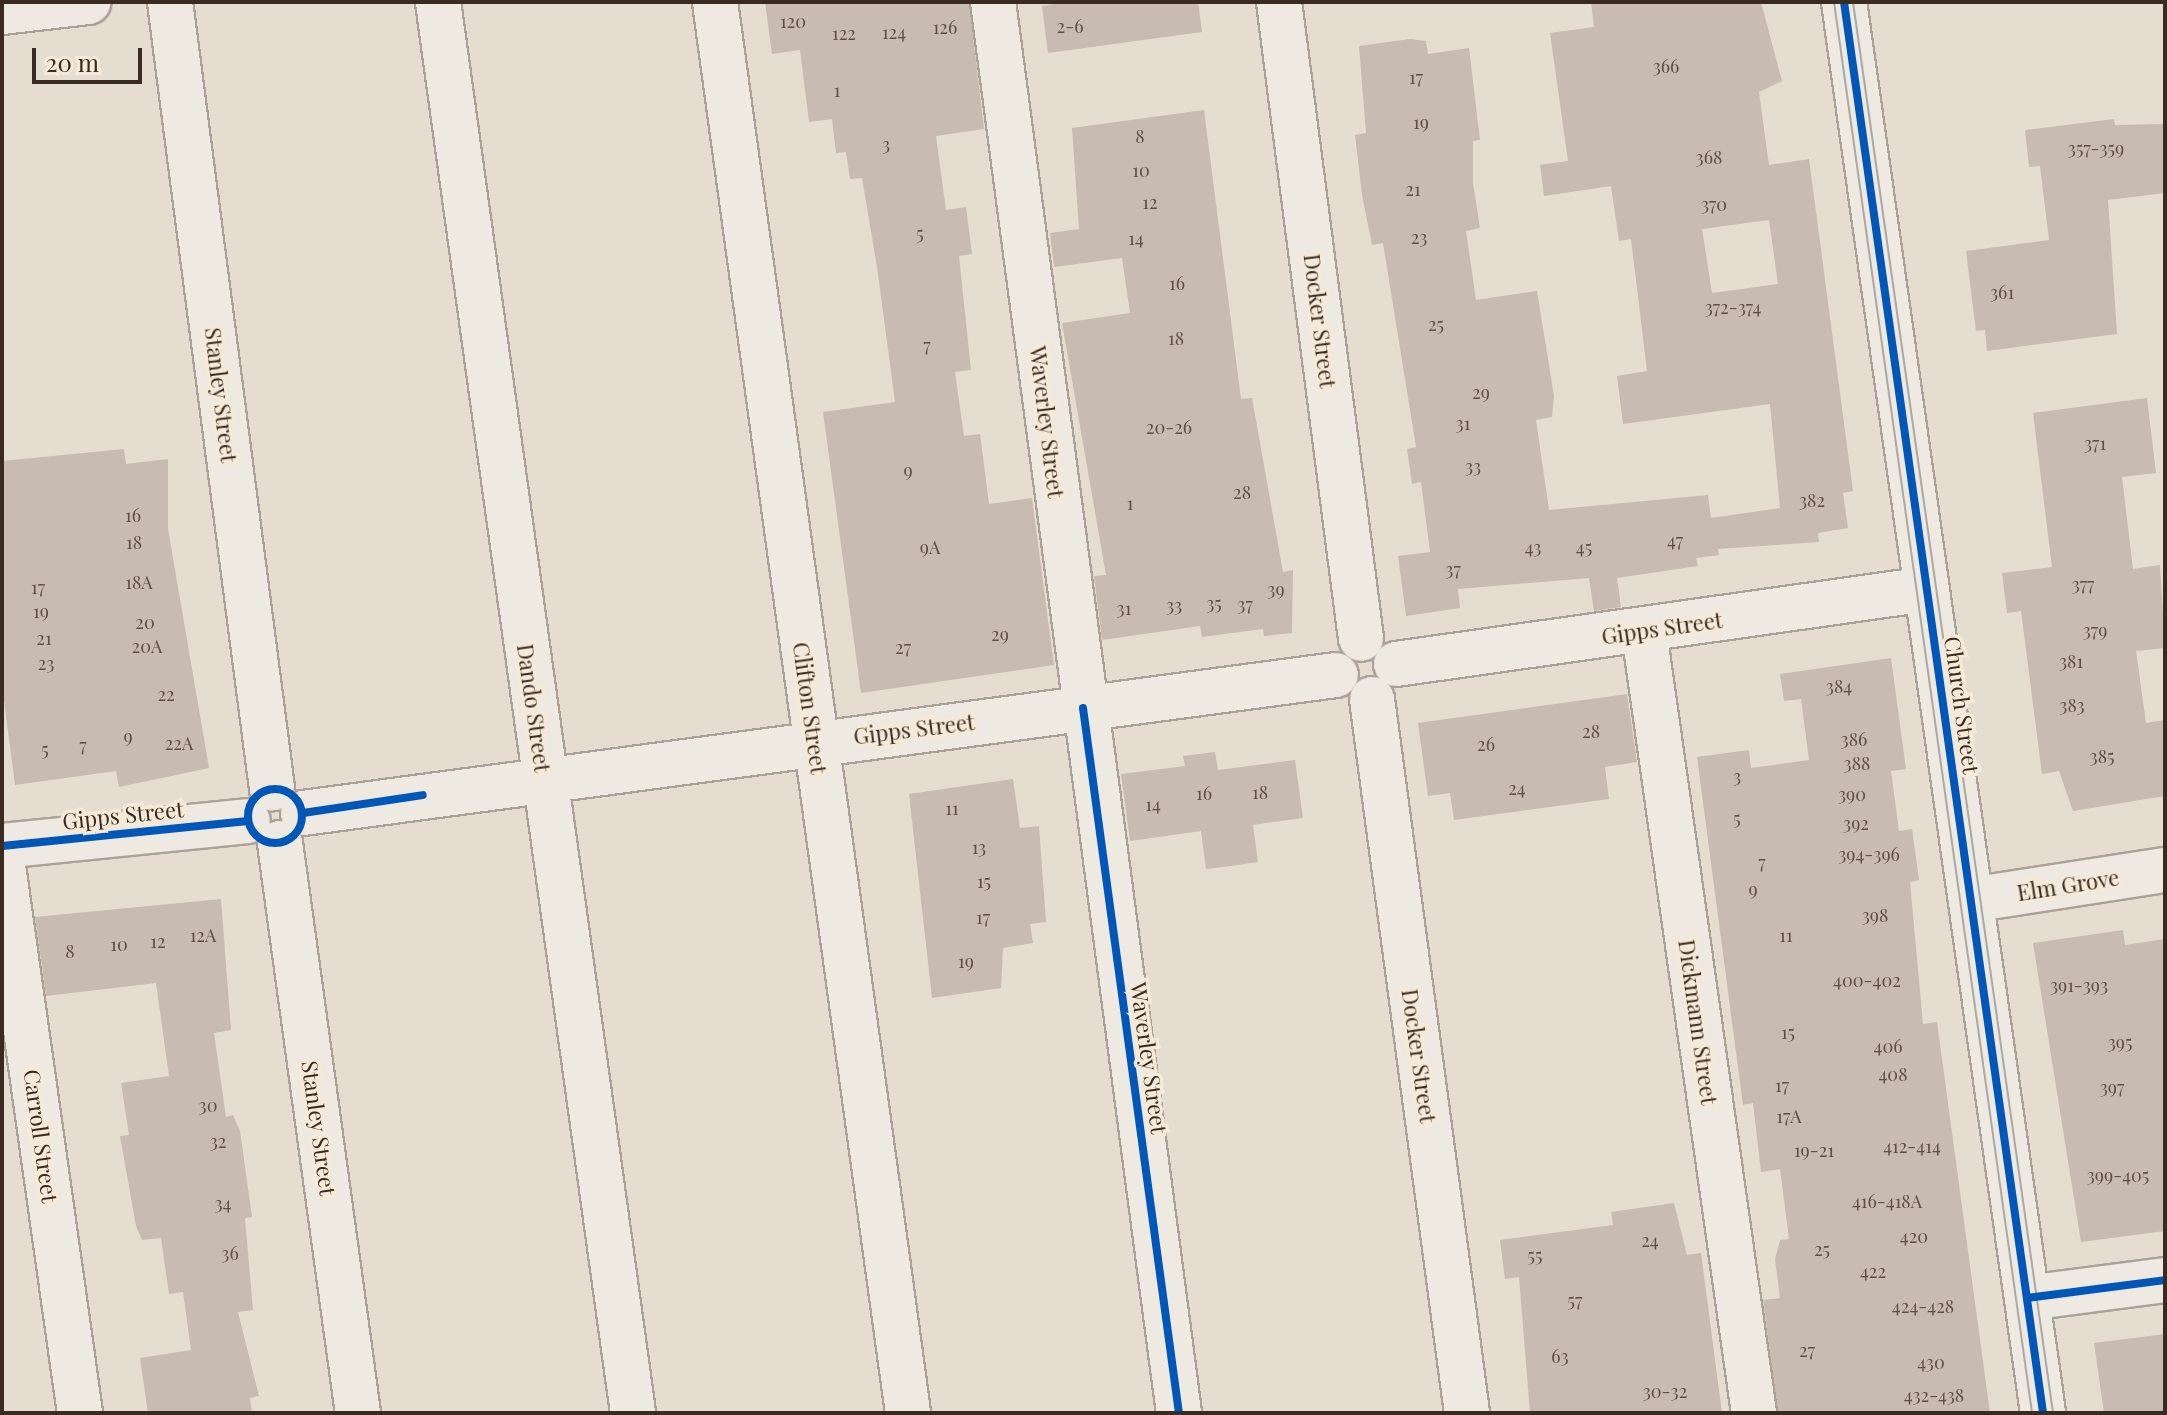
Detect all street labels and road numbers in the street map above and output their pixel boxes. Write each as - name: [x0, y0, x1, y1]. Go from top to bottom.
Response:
- street label: Docker Street: [1299, 252, 1341, 390]
- street label: Stanley Street: [200, 326, 242, 464]
- street label: Waverley Street: [1025, 344, 1069, 500]
- street label: Gipps Street: [1600, 606, 1724, 650]
- street label: Church Street: [1939, 635, 1985, 775]
- street label: Clifton Street: [788, 640, 832, 776]
- street label: Dando Street: [512, 642, 556, 774]
- street label: Gipps Street: [852, 708, 976, 750]
- street label: Gipps Street: [61, 796, 185, 834]
- street label: Elm Grove: [2015, 864, 2121, 906]
- street label: Dickmann Street: [1673, 938, 1723, 1106]
- street label: Waverley Street: [1125, 980, 1173, 1136]
- street label: Docker Street: [1396, 987, 1442, 1125]
- street label: Stanley Street: [296, 1059, 342, 1197]
- street label: Carroll Street: [19, 1068, 63, 1204]

